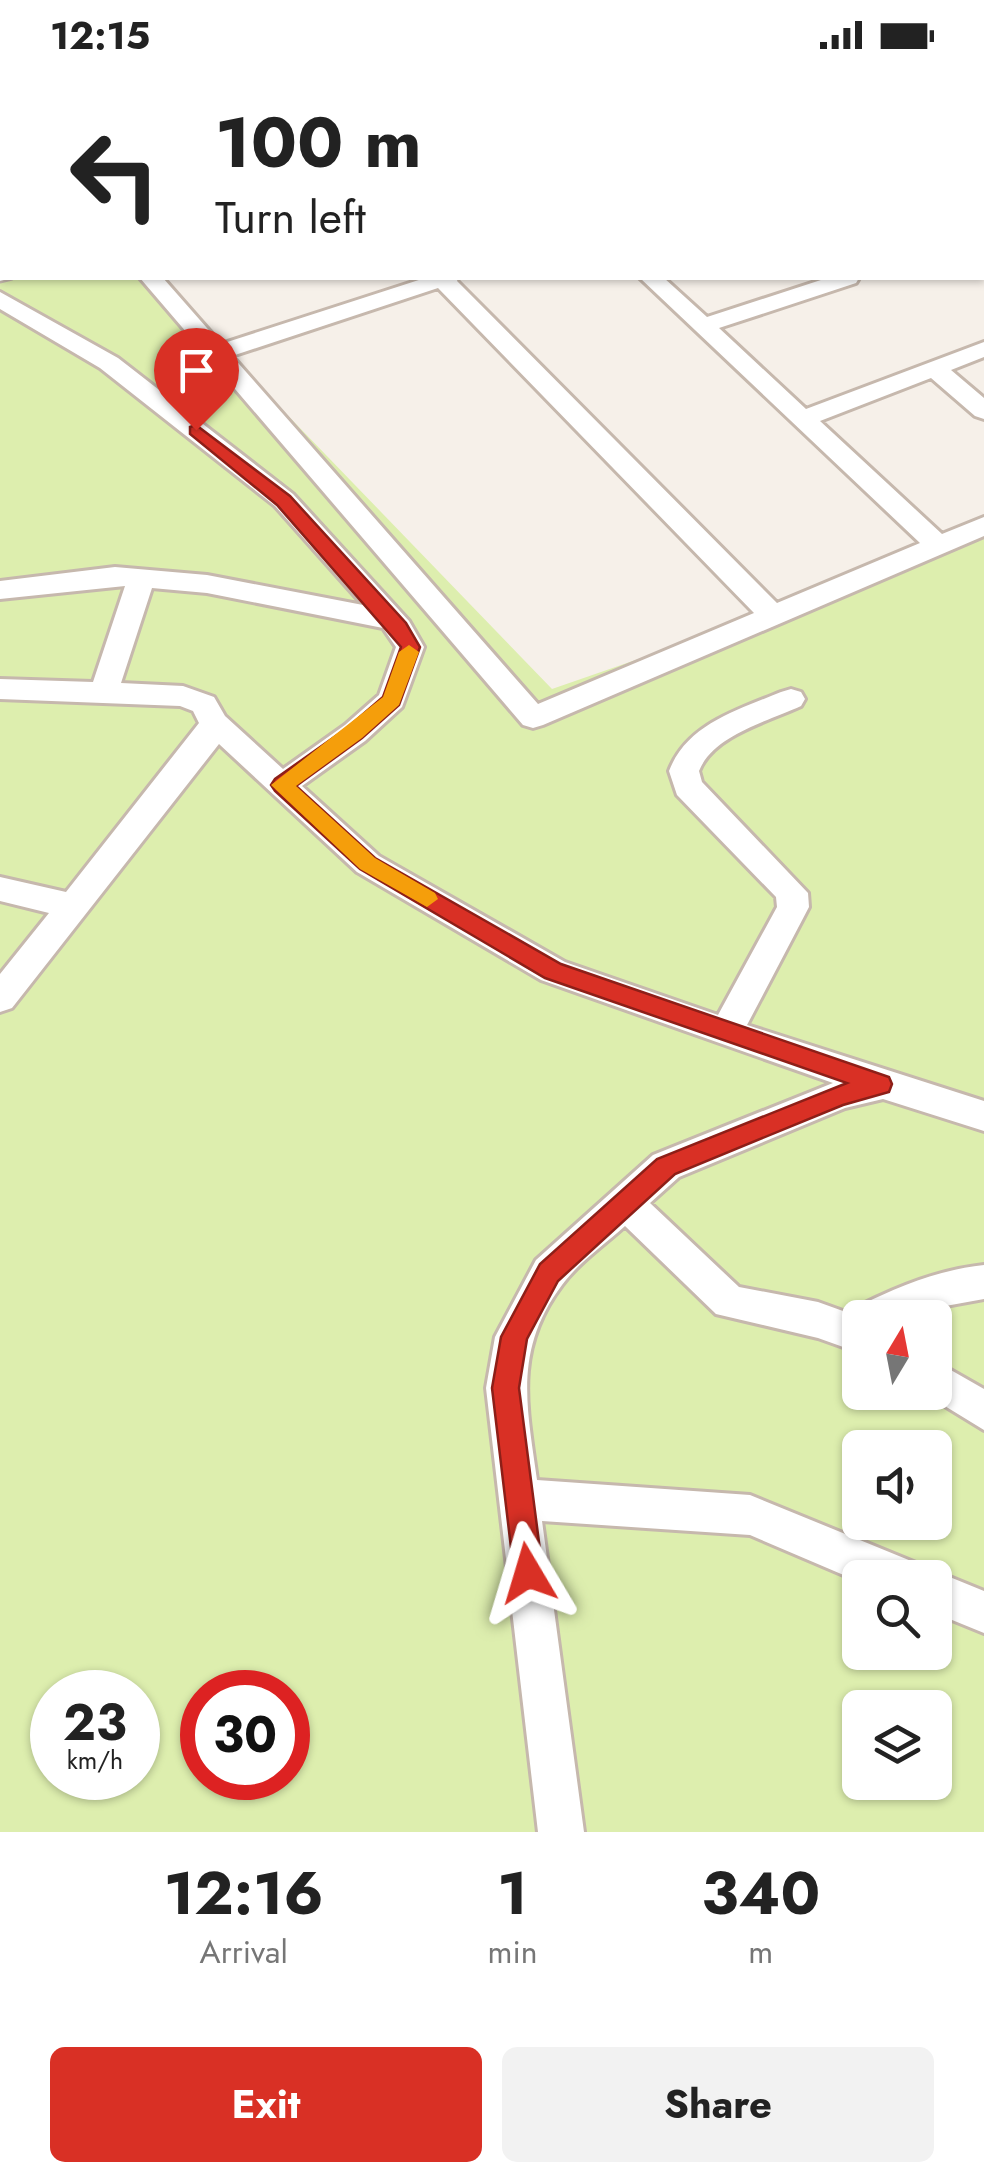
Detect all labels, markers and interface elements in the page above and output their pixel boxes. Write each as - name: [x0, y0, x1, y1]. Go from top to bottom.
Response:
- text: 12:15: [50, 8, 150, 63]
- text: 100 m: [215, 92, 422, 193]
- icon: left: [50, 110, 180, 240]
- text: Turn left: [215, 185, 366, 250]
- pin: [154, 328, 239, 431]
- icon: arrive: [169, 343, 224, 398]
- north arrow: [842, 1300, 952, 1410]
- map controls: [842, 1300, 952, 1800]
- button: sound: [842, 1430, 952, 1540]
- position arrow: [476, 1521, 580, 1625]
- button: search: [842, 1560, 952, 1670]
- speed limit sign: 30: [180, 1670, 310, 1800]
- text: 23: [63, 1686, 127, 1759]
- button: layers: [842, 1690, 952, 1800]
- text: km/h: [67, 1742, 123, 1778]
- text: 12:16: [164, 1850, 324, 1937]
- text: 1: [497, 1850, 528, 1937]
- text: 340: [701, 1850, 820, 1937]
- text: Arrival: [200, 1929, 288, 1975]
- text: min: [487, 1929, 538, 1975]
- text: m: [748, 1929, 773, 1975]
- button: Exit: [50, 2047, 482, 2162]
- button: Share: [502, 2047, 934, 2162]

